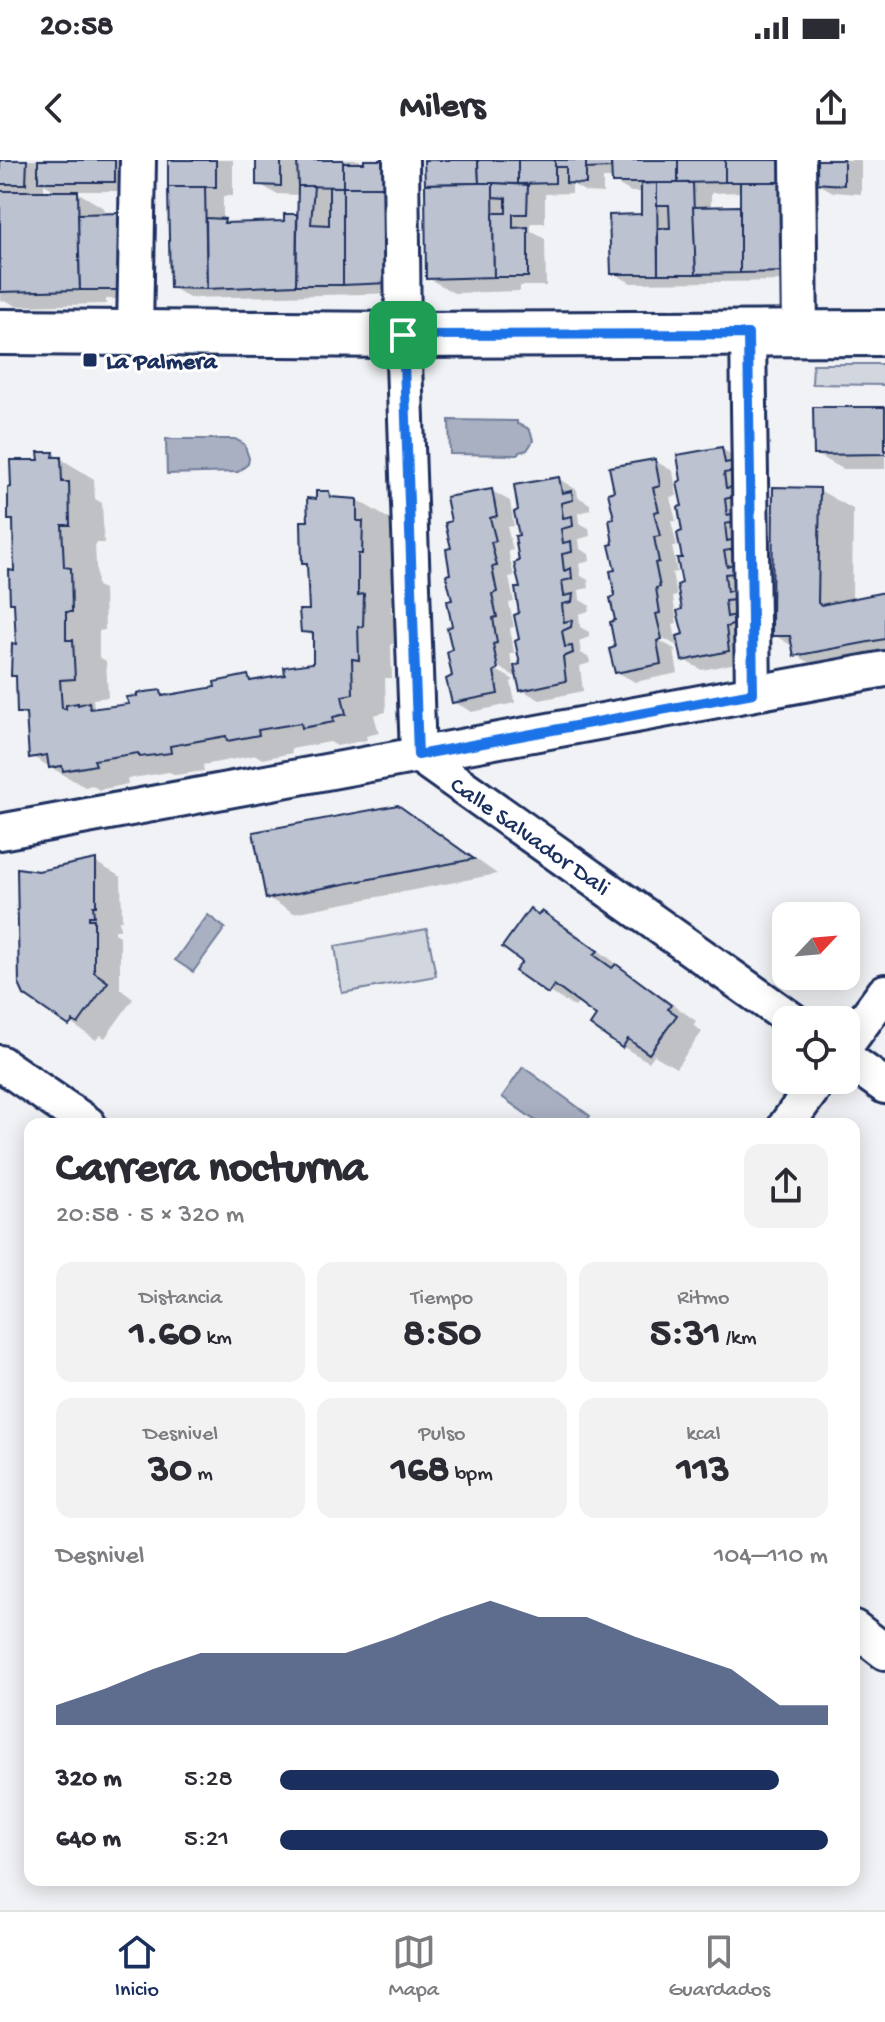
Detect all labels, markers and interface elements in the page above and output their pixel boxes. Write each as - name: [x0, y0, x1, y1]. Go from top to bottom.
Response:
- text: 20:58: [40, 11, 113, 46]
- icon: back: [32, 86, 76, 130]
- icon: share: [809, 86, 853, 130]
- text: Milers: [400, 87, 485, 130]
- pin: [369, 301, 437, 369]
- icon: arrive: [381, 313, 425, 357]
- place label: La Palmera: [106, 349, 219, 378]
- marker: La Palmera: [81, 351, 99, 369]
- street label: Calle Salvador Dali: [443, 772, 615, 904]
- north arrow: [772, 902, 860, 990]
- map controls: [772, 902, 860, 1094]
- button: locate: [772, 1006, 860, 1094]
- button: share: [744, 1144, 828, 1228]
- text: Carrera nocturna: [56, 1145, 367, 1197]
- text: 20:58 · 5 × 320 m: [56, 1201, 244, 1232]
- text: Distancia: [139, 1286, 222, 1312]
- text: Tiempo: [411, 1286, 473, 1312]
- text: Ritmo: [677, 1286, 729, 1312]
- text: 1.60: [129, 1312, 201, 1359]
- text: 8:50: [403, 1312, 481, 1359]
- text: 5:31: [650, 1312, 721, 1359]
- text: km: [201, 1326, 232, 1352]
- text: /km: [721, 1326, 757, 1352]
- text: Desnivel: [143, 1422, 218, 1448]
- text: Pulso: [419, 1422, 465, 1448]
- text: kcal: [686, 1422, 720, 1448]
- text: 30: [149, 1448, 192, 1495]
- text: 168: [391, 1448, 450, 1495]
- text: 113: [677, 1448, 730, 1495]
- text: m: [192, 1462, 213, 1488]
- text: bpm: [450, 1462, 493, 1488]
- text: Desnivel: [56, 1542, 145, 1573]
- text: 104–110 m: [714, 1542, 828, 1573]
- text: 320 m: [56, 1765, 122, 1796]
- text: 5:28: [184, 1765, 233, 1796]
- text: 640 m: [56, 1825, 121, 1856]
- text: 5:21: [184, 1825, 229, 1856]
- tab: Inicio: [115, 1930, 159, 2004]
- tab: Mapa: [388, 1930, 439, 2004]
- tab: Guardados: [668, 1930, 770, 2004]

